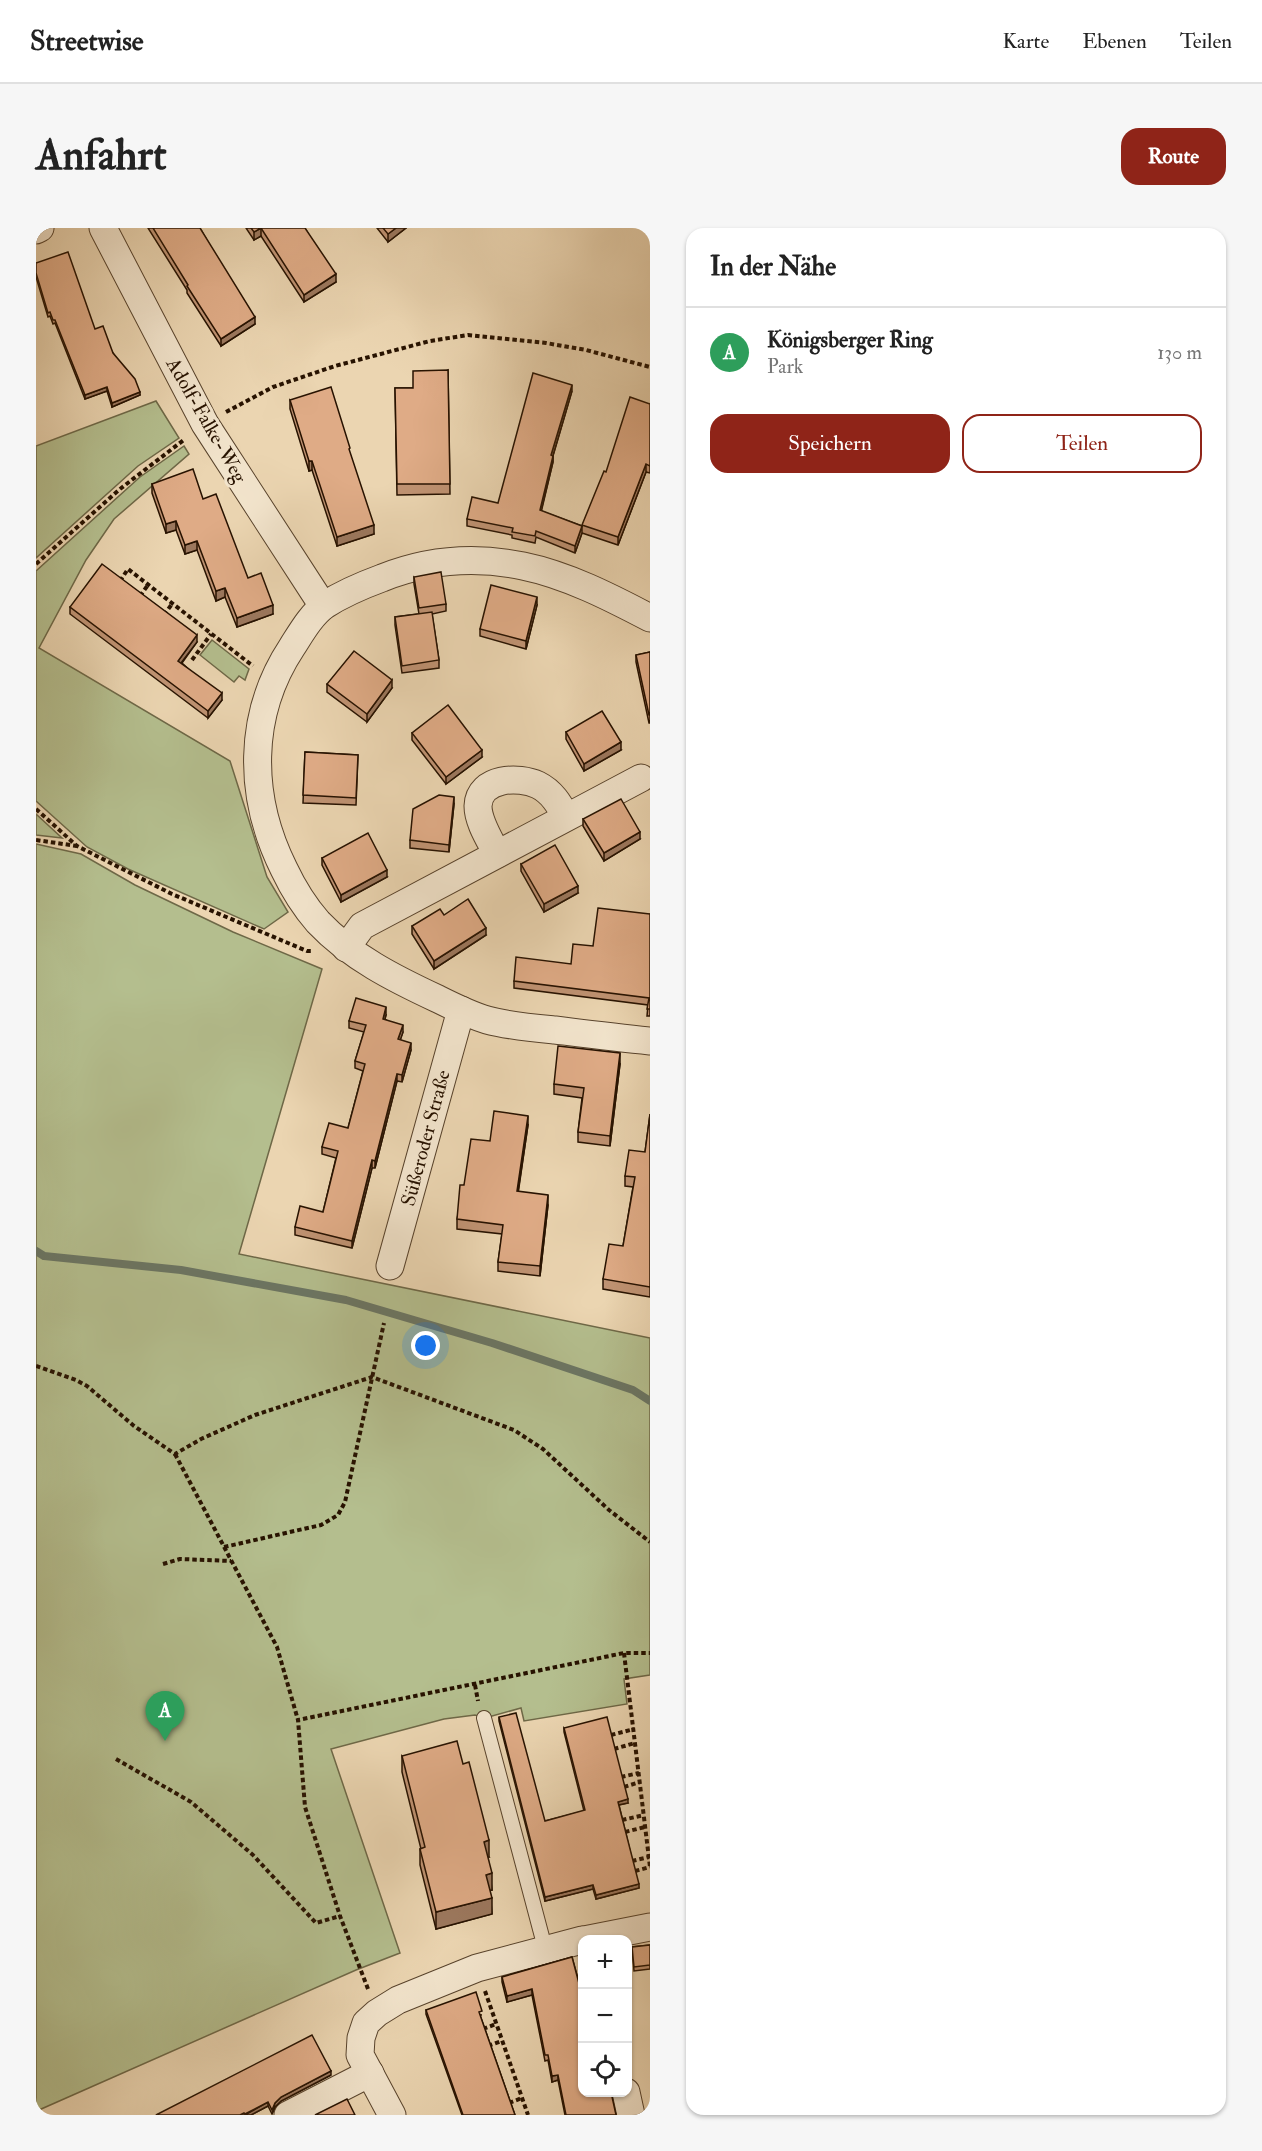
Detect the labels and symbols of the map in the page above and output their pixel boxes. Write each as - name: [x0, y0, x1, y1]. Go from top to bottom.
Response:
- street label: Adolf-Falke-Weg: [160, 352, 253, 488]
- street label: Süßeroder Straße: [395, 1067, 456, 1209]
- your location: [411, 1331, 440, 1360]
- pin: A: [146, 1692, 184, 1741]

